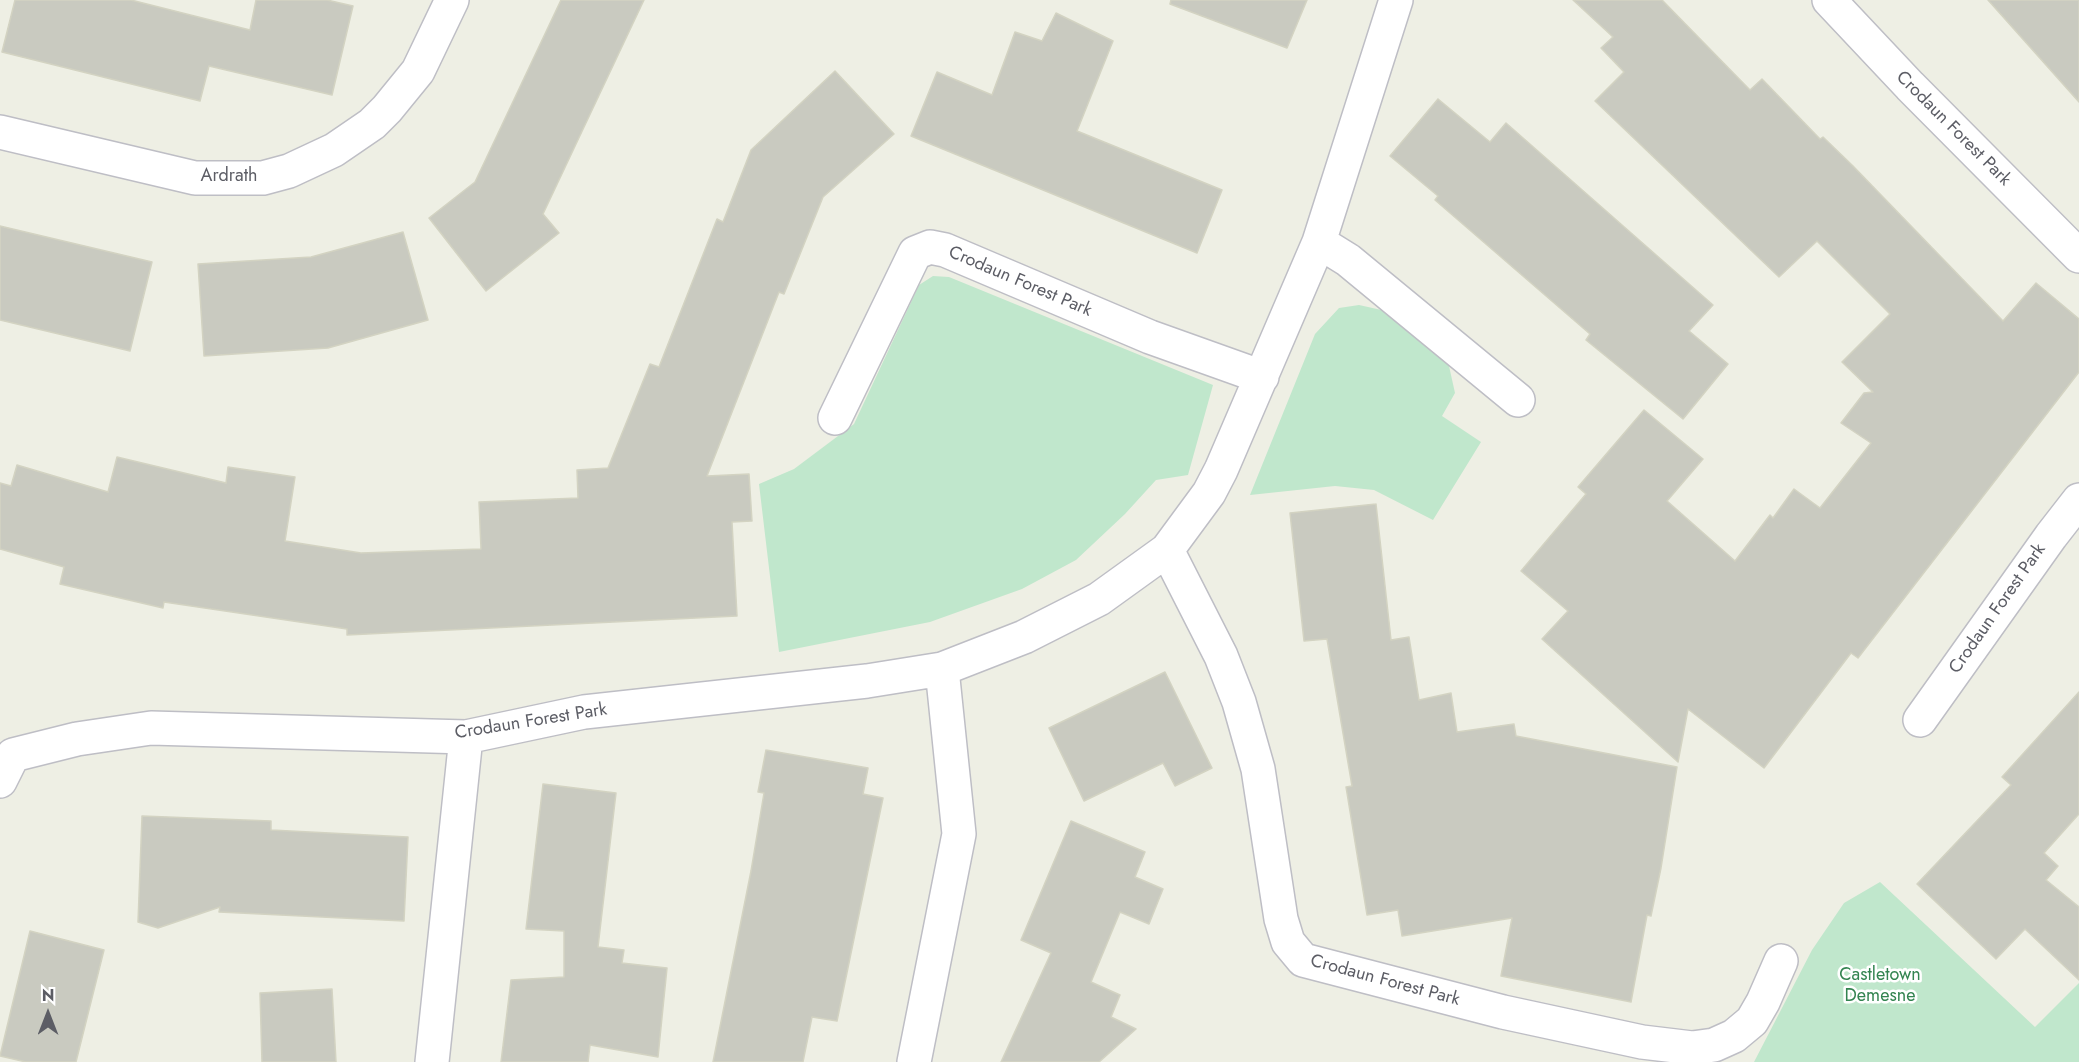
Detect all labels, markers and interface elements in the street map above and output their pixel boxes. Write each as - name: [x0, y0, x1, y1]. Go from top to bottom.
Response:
- street label: Crodaun Forest Park: [1891, 67, 2015, 191]
- street label: Ardrath: [201, 166, 257, 188]
- street label: Crodaun Forest Park: [945, 242, 1095, 322]
- street label: Crodaun Forest Park: [1945, 540, 2051, 678]
- street label: Crodaun Forest Park: [453, 699, 609, 745]
- street label: Crodaun Forest Park: [1308, 951, 1462, 1011]
- park label: Castletown Demesne: [1839, 965, 1921, 1008]
- north arrow: [18, 984, 78, 1044]
- text: N: [42, 984, 54, 1007]

